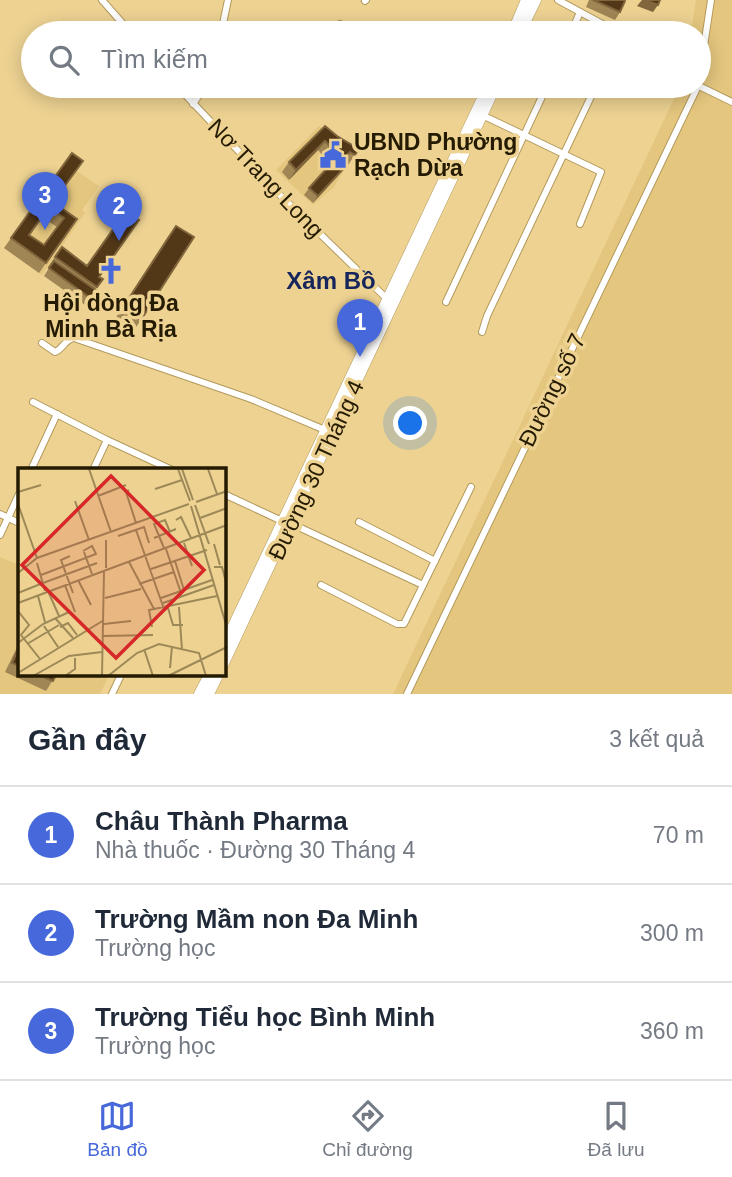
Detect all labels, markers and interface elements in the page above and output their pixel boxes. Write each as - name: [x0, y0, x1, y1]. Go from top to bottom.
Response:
- search box: [21, 21, 711, 98]
- icon: search: [45, 41, 83, 79]
- text: Tìm kiếm: [101, 44, 208, 74]
- street label: Nơ Trang Long: [203, 113, 329, 243]
- place label: UBND Phường Rạch Dừa: [354, 129, 517, 181]
- public building icon: UBND Phường Rạch Dừa: [318, 140, 348, 170]
- pin: 3: [22, 172, 68, 230]
- pin: 2: [96, 183, 142, 241]
- church icon: Hội dòng Đa Minh Bà Rịa: [96, 256, 126, 286]
- district label: Xâm Bồ: [286, 267, 376, 294]
- place label: Hội dòng Đa Minh Bà Rịa: [43, 290, 179, 342]
- pin: 1: [337, 299, 383, 357]
- street label: Đường số 7: [513, 329, 591, 451]
- street label: Đường 30 Tháng 4: [263, 376, 369, 564]
- your location: [393, 406, 427, 440]
- inset map: [18, 468, 226, 676]
- text: Gần đây: [28, 723, 146, 756]
- text: 3 kết quả: [609, 726, 704, 752]
- text: Châu Thành Pharma: [95, 806, 348, 836]
- text: 1: [45, 822, 57, 848]
- text: 70 m: [653, 822, 704, 848]
- text: Nhà thuốc · Đường 30 Tháng 4: [95, 837, 415, 863]
- text: Trường Mầm non Đa Minh: [95, 904, 418, 934]
- text: 2: [45, 920, 57, 946]
- text: 300 m: [640, 920, 704, 946]
- text: Trường học: [95, 935, 215, 961]
- text: Trường Tiểu học Bình Minh: [95, 1002, 435, 1032]
- text: 3: [45, 1018, 57, 1044]
- text: 360 m: [640, 1018, 704, 1044]
- text: Trường học: [95, 1033, 215, 1059]
- tab: Bản đồ: [87, 1097, 148, 1161]
- tab: Chỉ đường: [322, 1097, 413, 1161]
- tab: Đã lưu: [588, 1097, 645, 1161]

